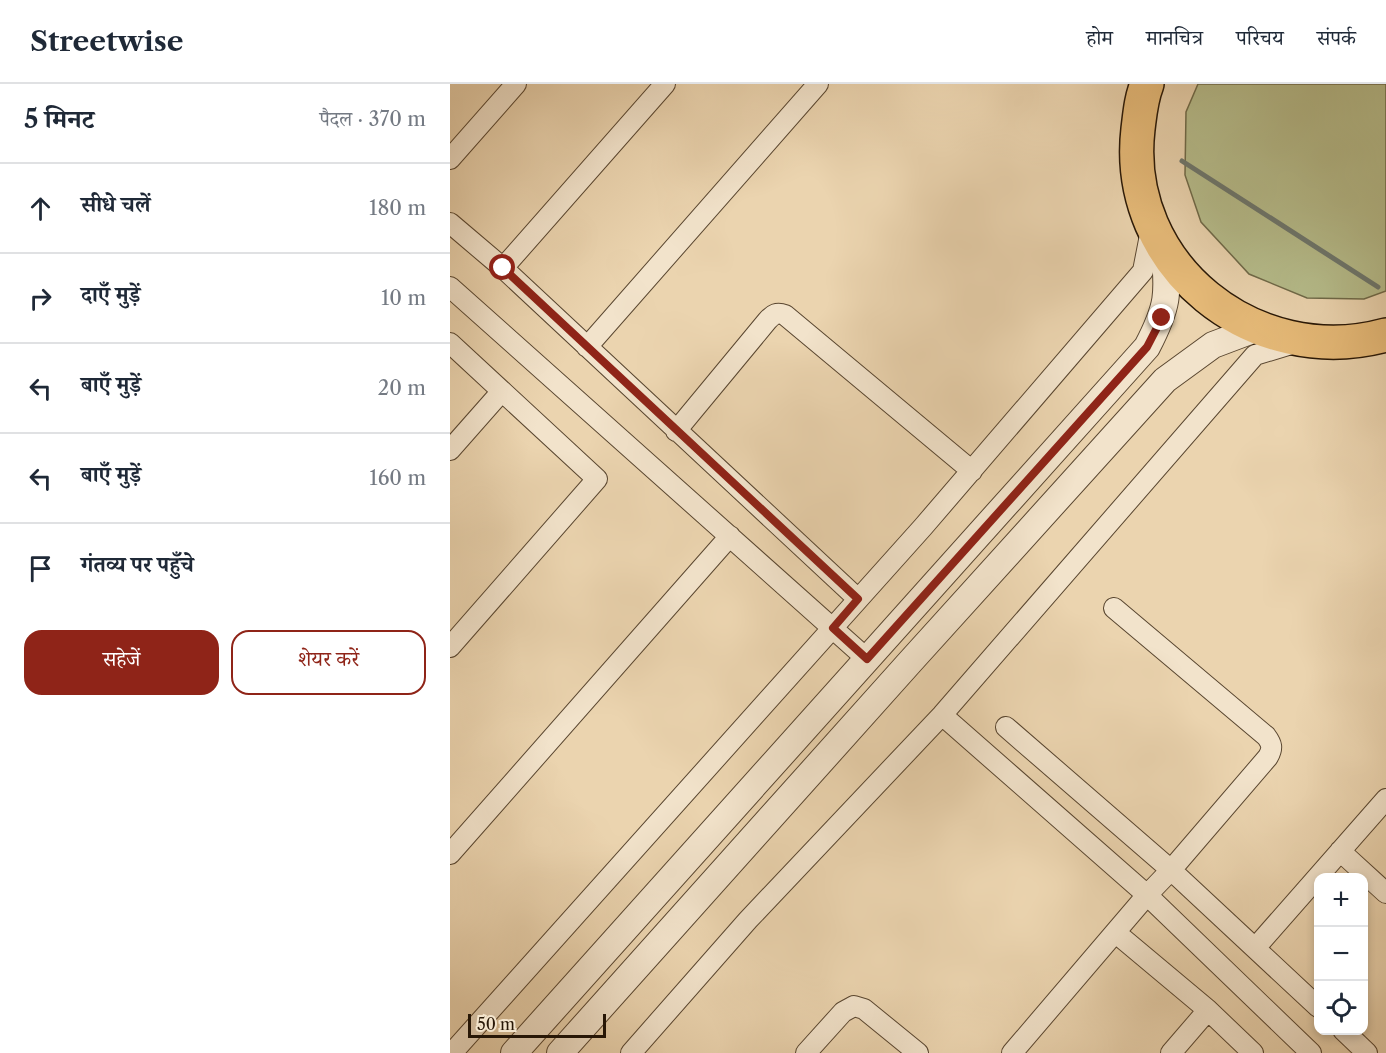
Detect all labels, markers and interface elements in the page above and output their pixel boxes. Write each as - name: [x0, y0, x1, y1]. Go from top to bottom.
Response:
- text: Streetwise: [30, 24, 184, 58]
- text: होम: [1086, 25, 1113, 50]
- text: मानचित्र: [1146, 25, 1203, 50]
- text: परिचय: [1236, 25, 1284, 50]
- text: संपर्क: [1317, 25, 1356, 50]
- text: 5 मिनट: [24, 103, 94, 135]
- text: पैदल · 370 m: [320, 107, 426, 131]
- text: सीधे चलें: [81, 191, 150, 218]
- icon: ahead: [24, 192, 57, 225]
- text: 180 m: [369, 196, 426, 220]
- route start: [489, 254, 515, 280]
- text: दाएँ मुड़ें: [81, 281, 140, 308]
- icon: right: [24, 282, 57, 315]
- text: 10 m: [381, 286, 426, 310]
- route end: [1148, 304, 1174, 330]
- text: बाएँ मुड़ें: [81, 371, 141, 398]
- icon: left: [24, 372, 57, 405]
- text: 20 m: [378, 376, 426, 400]
- text: बाएँ मुड़ें: [81, 461, 141, 488]
- icon: left: [24, 462, 57, 495]
- text: 160 m: [369, 466, 426, 490]
- text: गंतव्य पर पहुँचे: [81, 551, 194, 578]
- icon: arrive: [24, 552, 57, 585]
- button: सहेजें: [24, 630, 219, 695]
- button: शेयर करें: [231, 630, 426, 695]
- map controls: [1314, 873, 1368, 1035]
- button: +: [1314, 873, 1368, 927]
- button: −: [1314, 927, 1368, 981]
- button: locate: [1314, 981, 1368, 1035]
- scale bar: [468, 1011, 606, 1038]
- text: 50 m: [477, 1014, 515, 1034]

